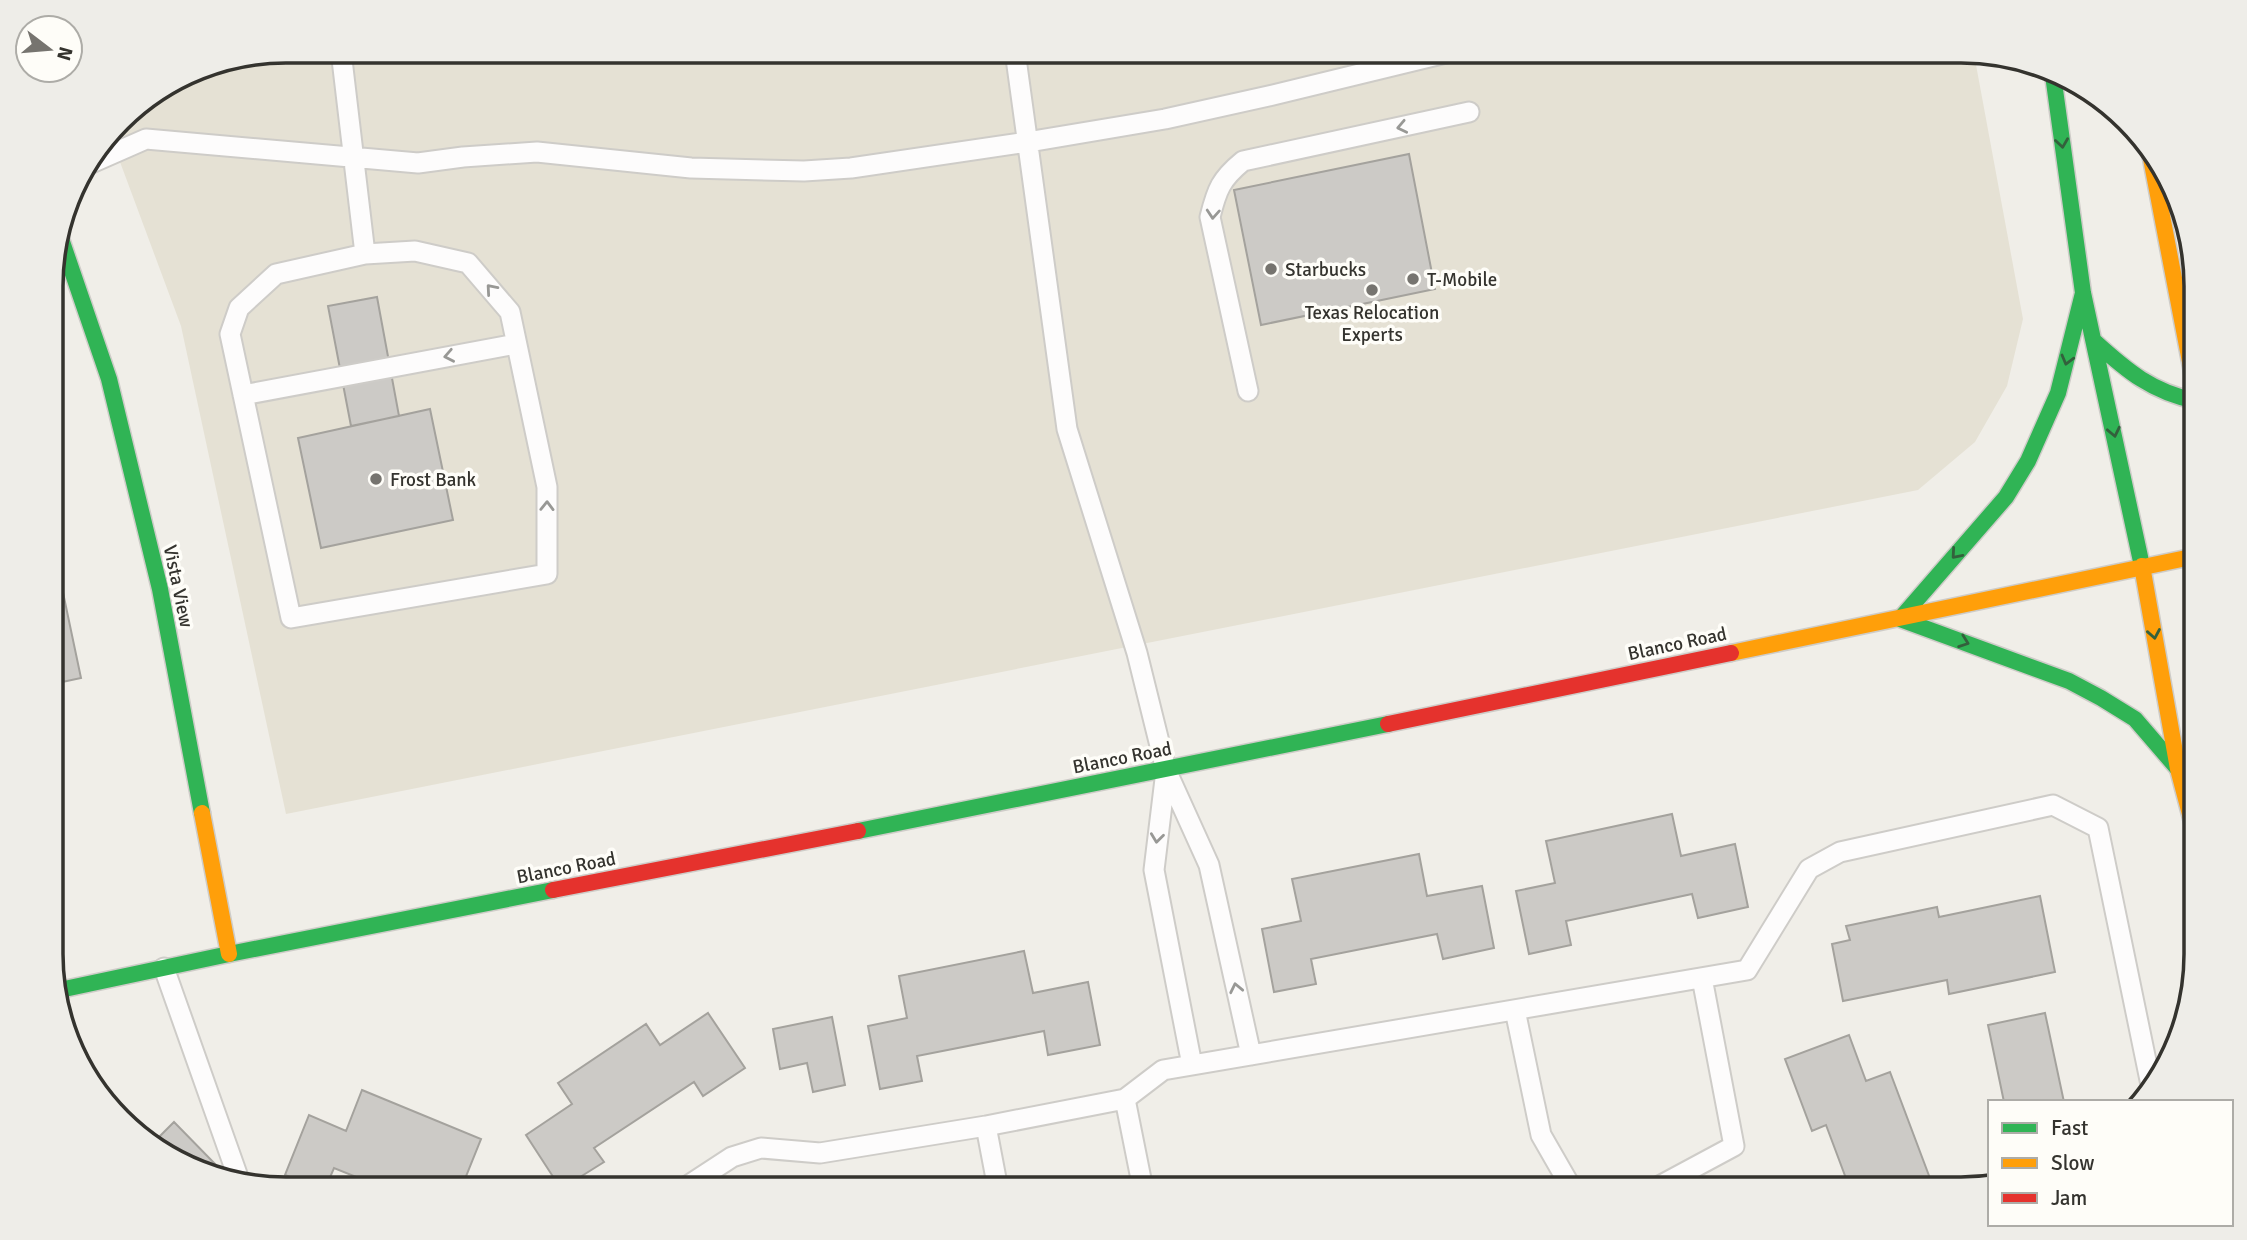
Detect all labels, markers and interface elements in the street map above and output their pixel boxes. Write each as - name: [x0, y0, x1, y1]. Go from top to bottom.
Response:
- north arrow: [14, 14, 84, 84]
- text: N: [51, 44, 78, 63]
- one-way arrow: [1396, 118, 1408, 133]
- one-way arrow: [2054, 137, 2069, 149]
- one-way arrow: [1205, 209, 1220, 220]
- place label: Starbucks: [1285, 258, 1366, 282]
- marker: Starbucks: [1263, 261, 1279, 277]
- place label: T-Mobile: [1427, 268, 1497, 292]
- marker: T-Mobile: [1405, 271, 1421, 287]
- marker: Texas Relocation Experts: [1364, 282, 1380, 298]
- one-way arrow: [487, 285, 499, 298]
- place label: Texas Relocation Experts: [1305, 301, 1439, 347]
- one-way arrow: [443, 348, 455, 363]
- one-way arrow: [2061, 354, 2075, 366]
- one-way arrow: [2105, 426, 2120, 438]
- place label: Frost Bank: [390, 468, 477, 492]
- marker: Frost Bank: [368, 471, 384, 487]
- one-way arrow: [539, 500, 555, 511]
- street label: Vista View: [158, 543, 199, 630]
- one-way arrow: [1952, 546, 1964, 559]
- street label: Blanco Road: [1625, 622, 1729, 666]
- one-way arrow: [2146, 628, 2161, 640]
- one-way arrow: [1957, 634, 1969, 648]
- street label: Blanco Road: [1070, 737, 1174, 779]
- one-way arrow: [1150, 832, 1165, 844]
- street label: Blanco Road: [514, 847, 618, 889]
- one-way arrow: [1230, 982, 1245, 994]
- legend: [1988, 1100, 2233, 1226]
- text: Fast: [2051, 1115, 2088, 1141]
- text: Slow: [2051, 1150, 2095, 1176]
- text: Jam: [2051, 1185, 2087, 1211]

